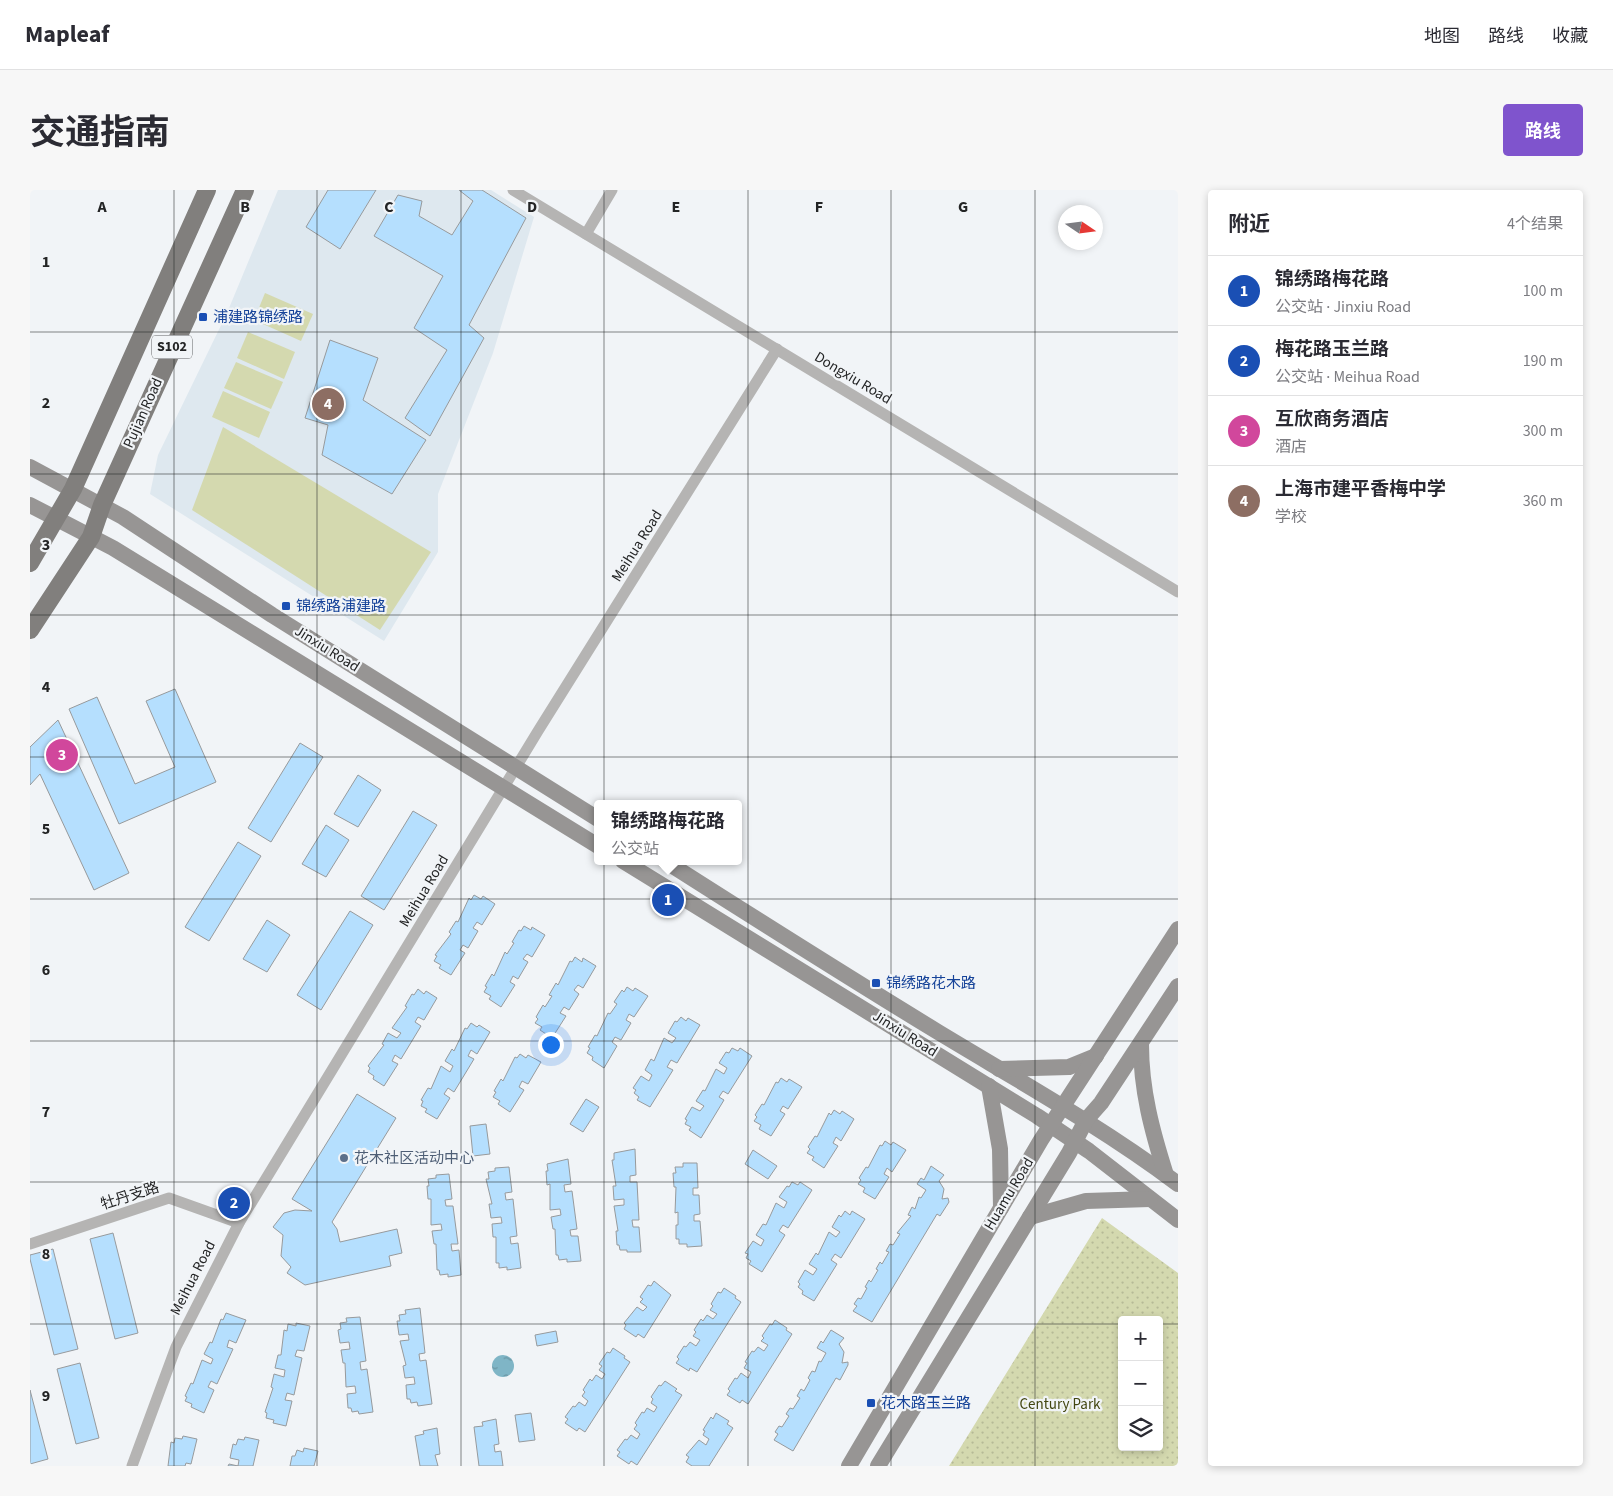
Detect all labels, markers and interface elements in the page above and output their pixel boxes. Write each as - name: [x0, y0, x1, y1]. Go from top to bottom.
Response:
- text: Mapleaf: [25, 17, 110, 52]
- text: 地图: [1424, 24, 1460, 49]
- text: 路线: [1488, 24, 1524, 49]
- text: 收藏: [1552, 24, 1588, 49]
- button: 路线: [1503, 104, 1583, 156]
- text: 交通指南: [30, 108, 170, 158]
- text: A: [96, 196, 107, 218]
- text: B: [240, 196, 250, 218]
- text: C: [384, 196, 394, 218]
- text: D: [527, 196, 537, 218]
- text: E: [672, 196, 680, 218]
- text: F: [815, 196, 823, 218]
- text: G: [958, 196, 968, 218]
- north arrow: [1058, 205, 1103, 250]
- text: 附近: [1228, 209, 1270, 239]
- text: 4个结果: [1507, 213, 1563, 235]
- text: 1: [42, 251, 50, 273]
- text: 锦绣路梅花路: [1275, 266, 1389, 293]
- text: 1: [1240, 280, 1248, 302]
- text: 100 m: [1523, 280, 1563, 302]
- text: 公交站 · Jinxiu Road: [1275, 296, 1411, 318]
- place label: 浦建路锦绣路: [213, 307, 303, 328]
- marker: 浦建路锦绣路: [197, 311, 209, 323]
- road number: S102: [152, 336, 192, 358]
- text: 梅花路玉兰路: [1275, 336, 1389, 363]
- street label: Dongxiu Road: [810, 347, 896, 409]
- text: 2: [1240, 350, 1248, 372]
- text: 190 m: [1523, 350, 1563, 372]
- text: 公交站 · Meihua Road: [1275, 366, 1420, 388]
- street label: Pujian Road: [118, 374, 168, 452]
- pin: 4: [312, 385, 344, 423]
- text: 2: [42, 392, 50, 414]
- text: 互欣商务酒店: [1275, 406, 1389, 433]
- text: 3: [1240, 420, 1248, 442]
- text: 300 m: [1523, 420, 1563, 442]
- text: 酒店: [1275, 436, 1307, 458]
- text: 上海市建平香梅中学: [1275, 476, 1446, 503]
- text: 4: [1240, 490, 1248, 512]
- text: 360 m: [1523, 490, 1563, 512]
- street label: Meihua Road: [607, 506, 667, 586]
- text: 学校: [1275, 506, 1307, 528]
- text: 3: [42, 534, 50, 556]
- place label: 锦绣路浦建路: [296, 596, 386, 617]
- marker: 锦绣路浦建路: [280, 600, 292, 612]
- street label: Jinxiu Road: [291, 621, 363, 677]
- text: 4: [42, 676, 51, 698]
- pin: 3: [46, 736, 78, 774]
- popup: [594, 800, 742, 865]
- text: 锦绣路梅花路: [611, 808, 725, 835]
- text: 5: [42, 818, 50, 840]
- text: 公交站: [611, 838, 659, 860]
- street label: Meihua Road: [394, 851, 454, 931]
- pin: 1: [652, 881, 684, 919]
- text: 6: [42, 959, 50, 981]
- place label: 锦绣路花木路: [886, 973, 976, 994]
- marker: 锦绣路花木路: [870, 977, 882, 989]
- street label: Jinxiu Road: [869, 1006, 941, 1062]
- your location: [538, 1032, 564, 1058]
- text: 7: [42, 1101, 50, 1123]
- place label: 花木社区活动中心: [354, 1148, 474, 1169]
- marker: 花木社区活动中心: [338, 1152, 350, 1164]
- street label: Huamu Road: [979, 1154, 1039, 1234]
- street label: 牡丹支路: [98, 1177, 162, 1215]
- pin: 2: [218, 1184, 250, 1222]
- street label: Meihua Road: [165, 1237, 221, 1319]
- text: 8: [42, 1243, 50, 1265]
- map controls: [1118, 1316, 1163, 1451]
- button: +: [1118, 1316, 1163, 1361]
- button: −: [1118, 1361, 1163, 1406]
- text: 9: [42, 1385, 50, 1407]
- place label: 花木路玉兰路: [881, 1393, 971, 1414]
- park label: Century Park: [1019, 1394, 1101, 1415]
- marker: 花木路玉兰路: [865, 1397, 877, 1409]
- button: layers: [1118, 1406, 1163, 1451]

